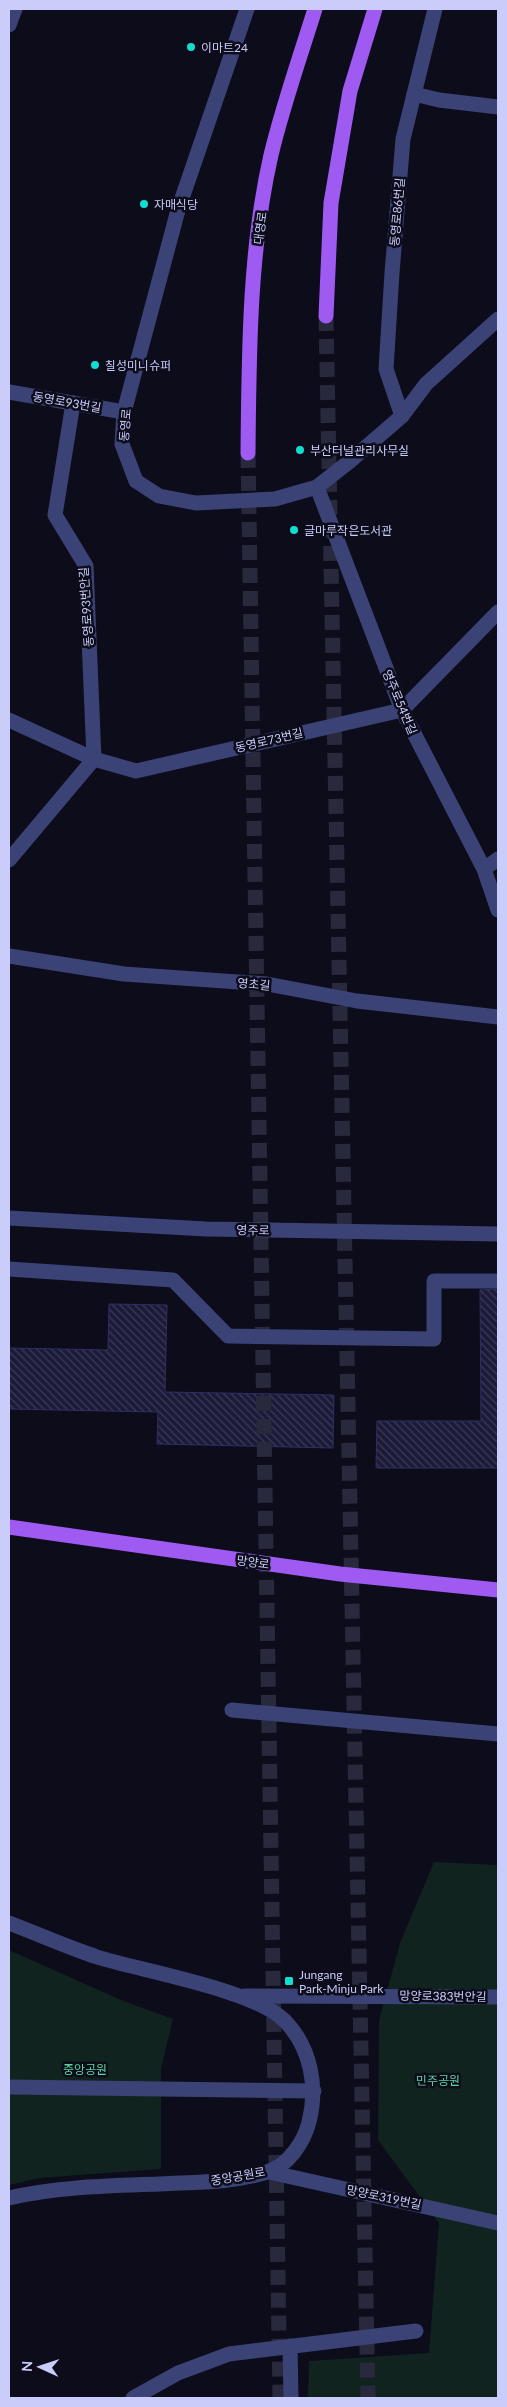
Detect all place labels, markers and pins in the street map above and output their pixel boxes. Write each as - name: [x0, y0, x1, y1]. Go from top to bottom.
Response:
- place label: 이마트24: [201, 40, 248, 55]
- marker: 이마트24: [185, 41, 197, 53]
- place label: 자매식당: [154, 197, 198, 212]
- marker: 자매식당: [138, 198, 150, 210]
- place label: 칠성미니슈퍼: [105, 358, 171, 373]
- marker: 칠성미니슈퍼: [89, 359, 101, 371]
- place label: 부산터널관리사무실: [310, 443, 409, 458]
- marker: 부산터널관리사무실: [294, 444, 306, 456]
- place label: 글마루작은도서관: [304, 523, 392, 538]
- marker: 글마루작은도서관: [288, 524, 300, 536]
- place label: Jungang Park-Minju Park: [299, 1967, 384, 1996]
- marker: Jungang Park-Minju Park: [283, 1975, 295, 1987]

